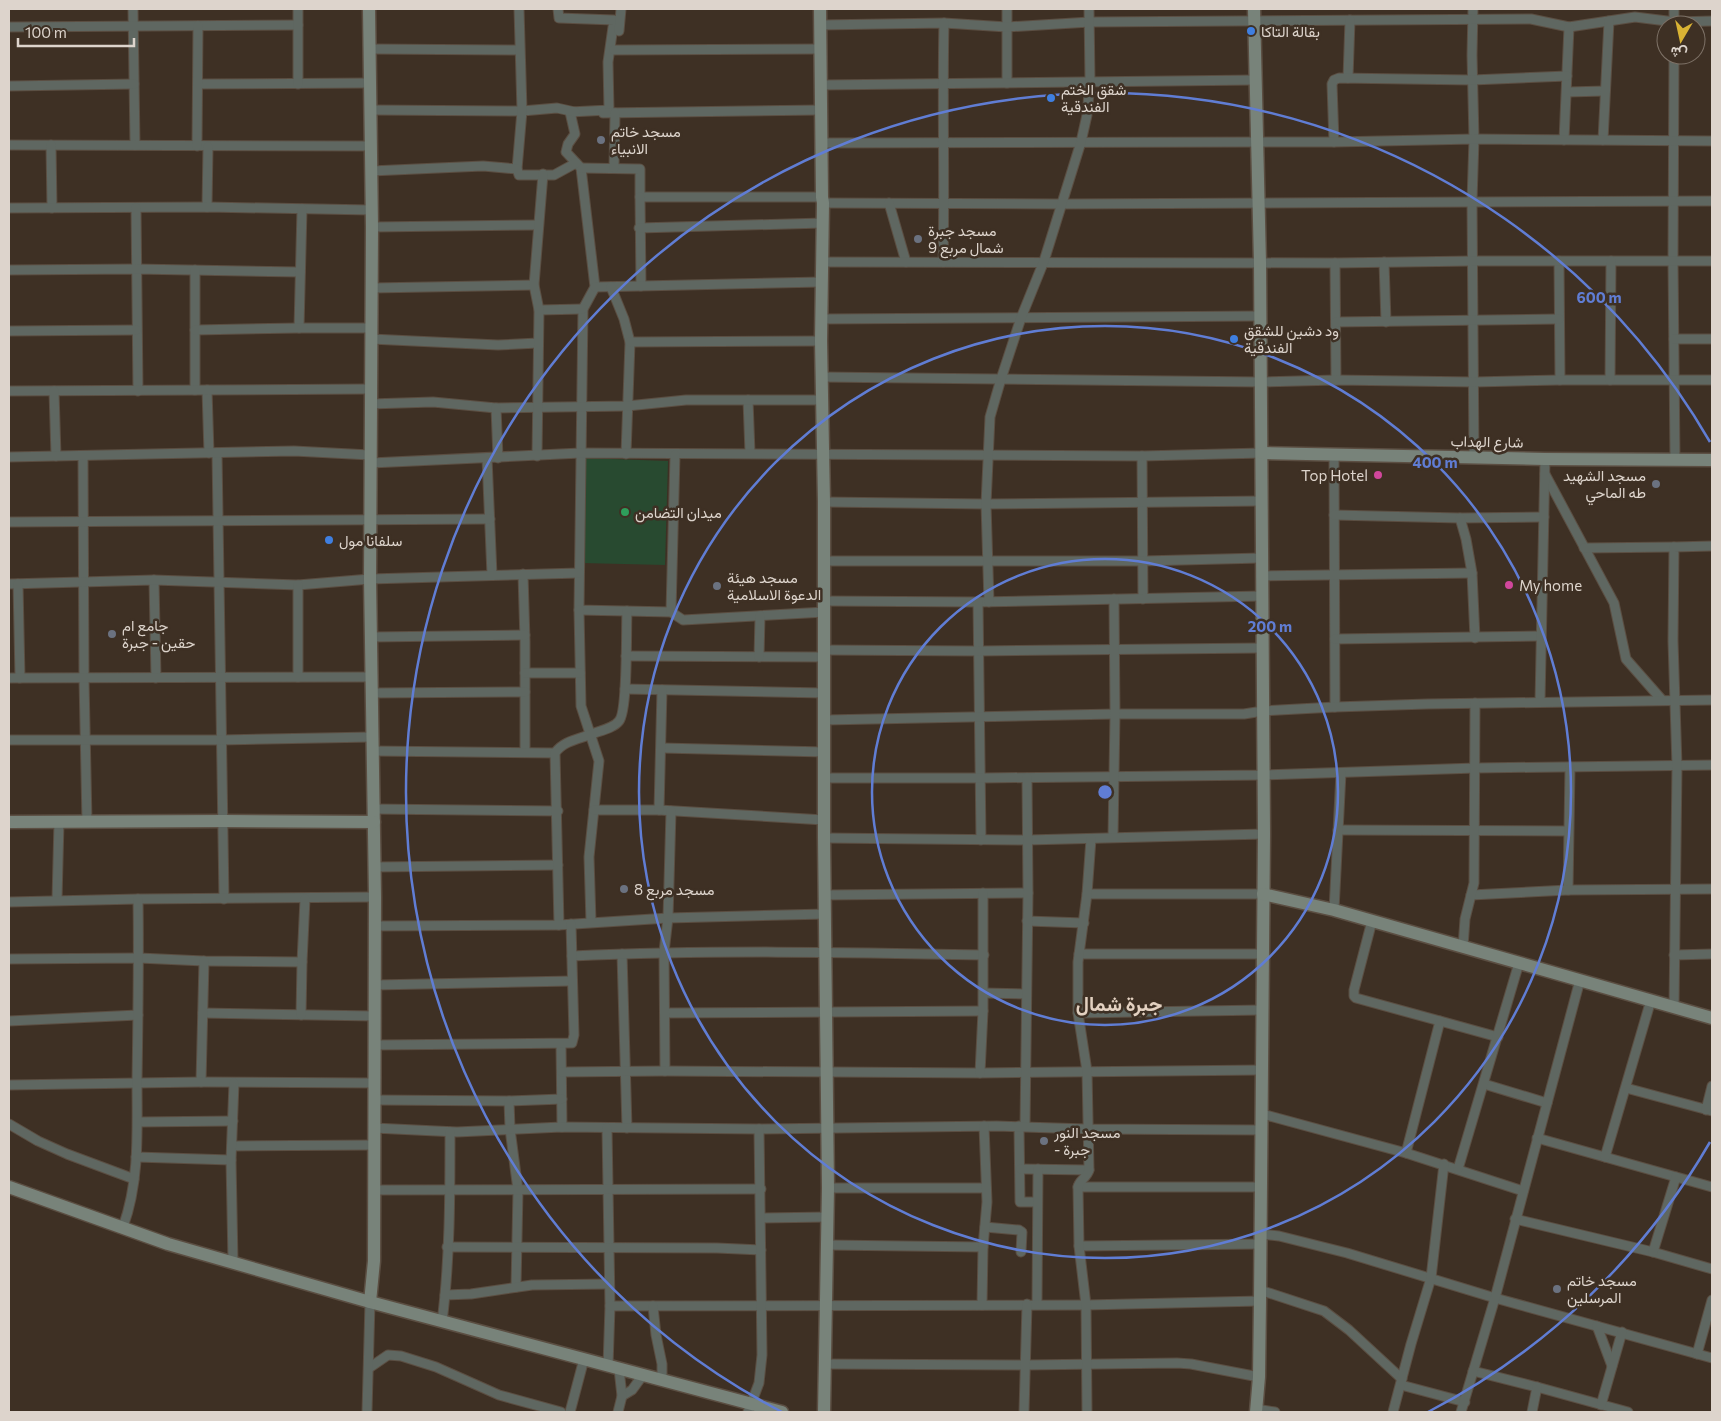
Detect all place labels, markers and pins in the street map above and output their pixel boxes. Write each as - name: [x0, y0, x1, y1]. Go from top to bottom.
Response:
- place label: بقالة التاكا: [1261, 22, 1320, 41]
- marker: بقالة التاكا: [1245, 25, 1257, 37]
- place label: شقق الختم الفندقية: [1061, 80, 1127, 116]
- marker: شقق الختم الفندقية: [1045, 92, 1057, 104]
- place label: مسجد خاتم الانبياء: [611, 122, 681, 158]
- marker: مسجد خاتم الانبياء: [595, 134, 607, 146]
- place label: مسجد جبرة شمال مربع 9: [928, 221, 1004, 259]
- marker: مسجد جبرة شمال مربع 9: [912, 233, 924, 245]
- place label: ود دشين للشقق الفندقية: [1244, 321, 1339, 357]
- marker: ود دشين للشقق الفندقية: [1228, 333, 1240, 345]
- place label: Top Hotel: [1301, 466, 1368, 484]
- place label: مسجد الشهيد طه الماحي: [1563, 466, 1646, 506]
- marker: Top Hotel: [1372, 469, 1384, 481]
- marker: مسجد الشهيد طه الماحي: [1650, 478, 1662, 490]
- place label: ميدان التضامن: [635, 503, 722, 523]
- marker: ميدان التضامن: [619, 506, 631, 518]
- place label: سلفانا مول: [339, 531, 402, 550]
- marker: سلفانا مول: [323, 534, 335, 546]
- place label: مسجد هيئة الدعوة الاسلامية: [727, 568, 821, 604]
- place label: My home: [1519, 576, 1582, 594]
- marker: My home: [1503, 579, 1515, 591]
- marker: مسجد هيئة الدعوة الاسلامية: [711, 580, 723, 592]
- place label: جامع ام حقين - جبرة: [122, 616, 195, 653]
- marker: جامع ام حقين - جبرة: [106, 628, 118, 640]
- centre of rings: [1096, 783, 1114, 801]
- place label: مسجد مربع 8: [634, 880, 715, 901]
- marker: مسجد مربع 8: [618, 883, 630, 895]
- place label: مسجد النور - جبرة: [1053, 1123, 1120, 1159]
- marker: مسجد النور - جبرة: [1038, 1135, 1050, 1147]
- place label: مسجد خاتم المرسلين: [1567, 1271, 1637, 1308]
- marker: مسجد خاتم المرسلين: [1551, 1283, 1563, 1295]

